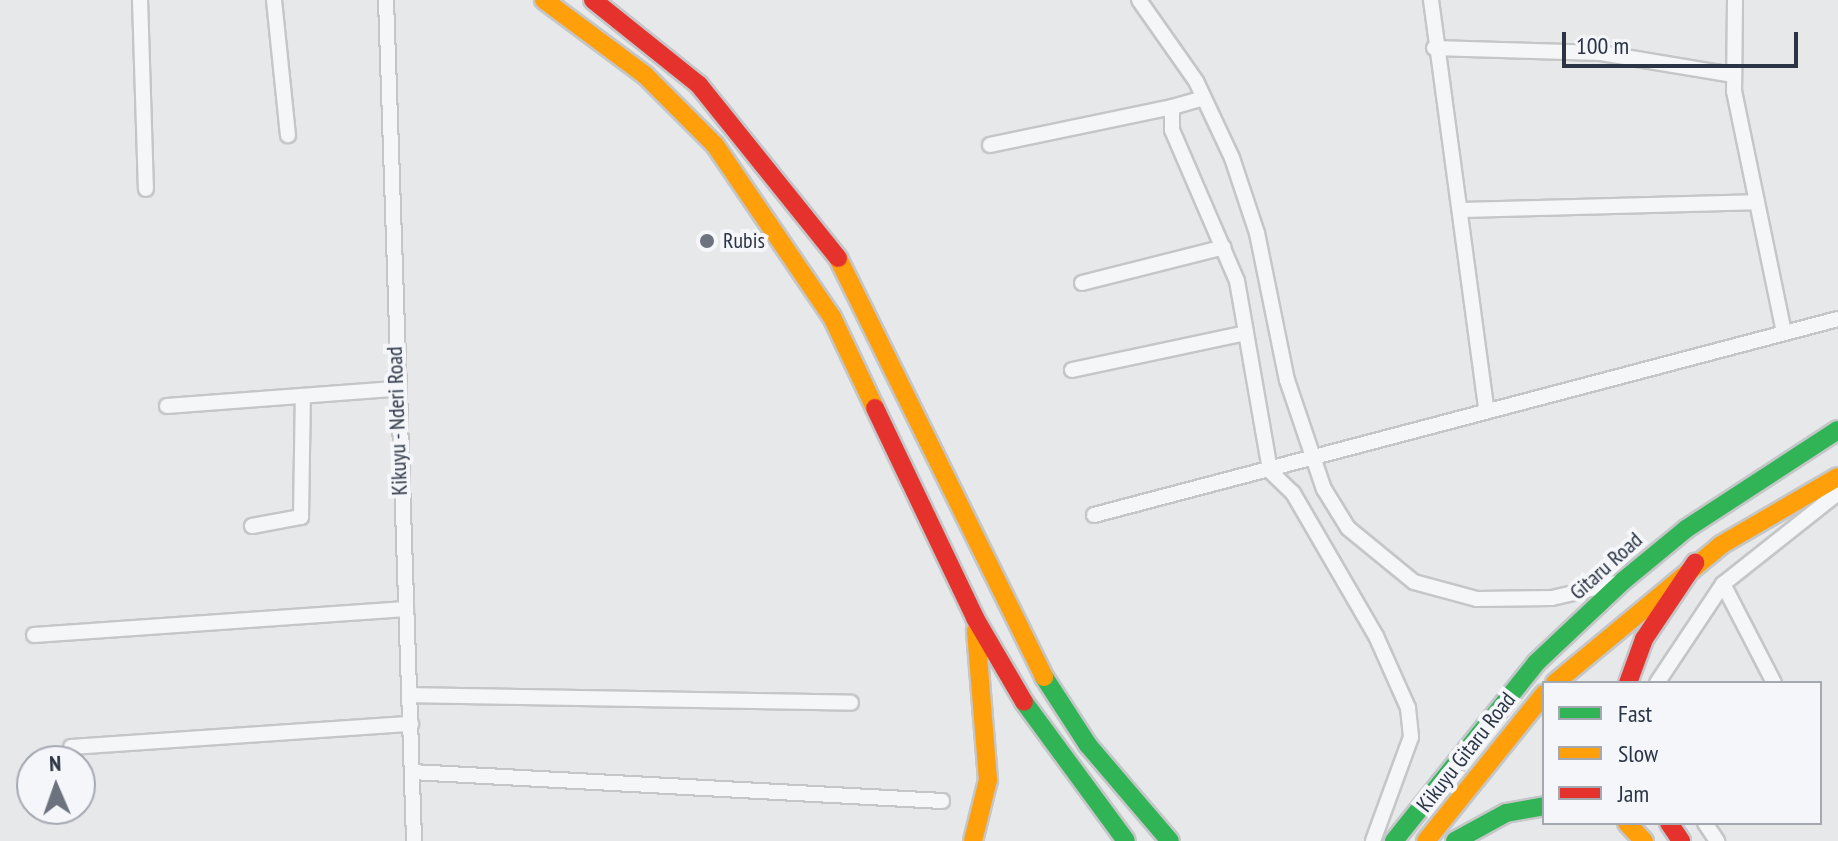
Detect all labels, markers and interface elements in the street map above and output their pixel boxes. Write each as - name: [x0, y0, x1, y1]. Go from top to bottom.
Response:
- scale bar: [1566, 16, 1802, 66]
- text: 100 m: [1576, 30, 1629, 61]
- place label: Rubis: [723, 228, 765, 254]
- marker: Rubis: [698, 232, 716, 250]
- street label: Kikuyu - Nderi Road: [381, 345, 413, 497]
- street label: Gitaru Road: [1564, 527, 1648, 605]
- legend: [1542, 681, 1822, 825]
- street label: Kikuyu Gitaru Road: [1411, 687, 1521, 817]
- text: Fast: [1618, 698, 1652, 729]
- text: Slow: [1618, 738, 1658, 769]
- north arrow: [16, 745, 96, 825]
- text: N: [49, 749, 62, 777]
- text: Jam: [1618, 778, 1649, 809]

